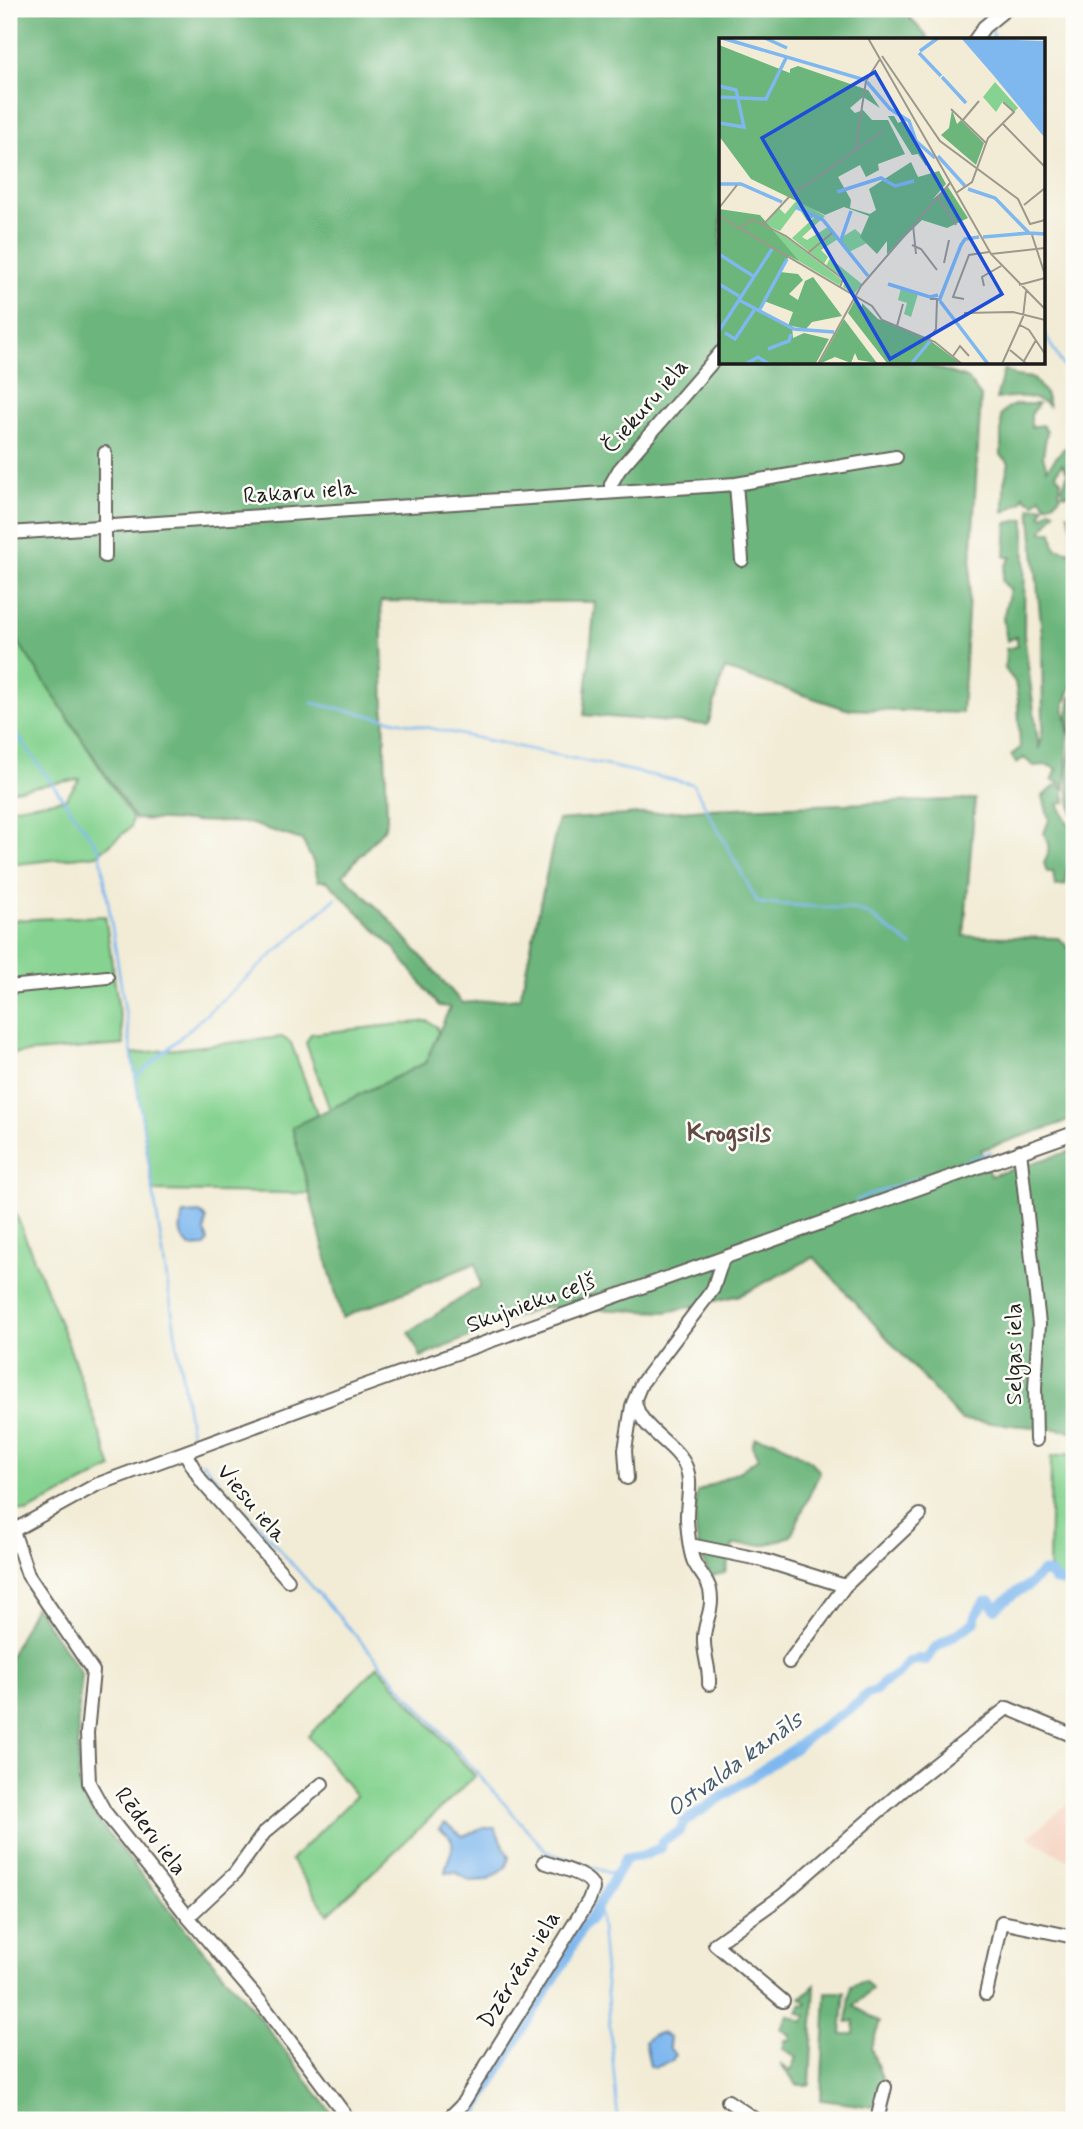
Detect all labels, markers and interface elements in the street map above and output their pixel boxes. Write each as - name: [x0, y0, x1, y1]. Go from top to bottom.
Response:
- inset map: [719, 38, 1044, 364]
- street label: Čiekuru iela: [596, 353, 696, 461]
- street label: Rakaru iela: [242, 474, 358, 512]
- district label: Krogsils: [687, 1117, 772, 1152]
- street label: Skujnieku ceļš: [462, 1267, 600, 1341]
- street label: Selgas iela: [1000, 1303, 1032, 1405]
- street label: Viesu iela: [209, 1458, 293, 1550]
- water label: Ostvalda kanāls: [661, 1704, 811, 1825]
- street label: Rēderu iela: [107, 1782, 193, 1882]
- street label: Dzērvēnu iela: [472, 1905, 568, 2035]

